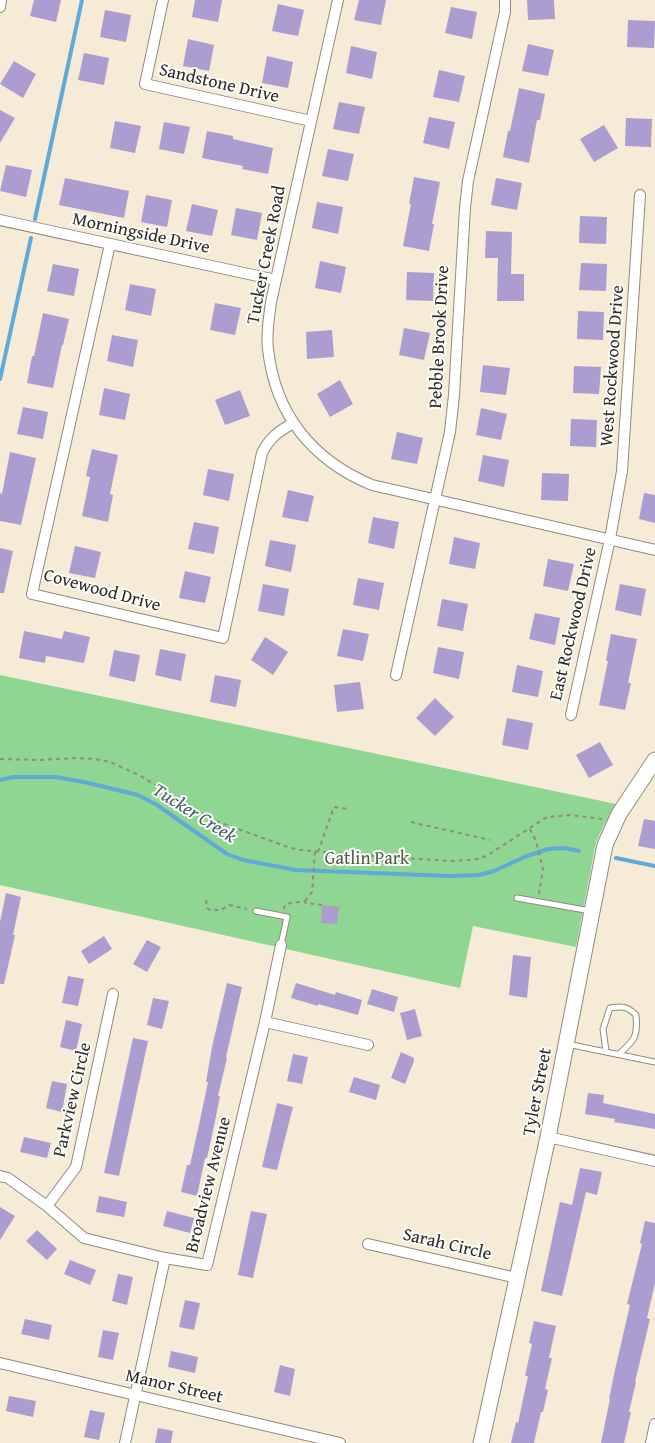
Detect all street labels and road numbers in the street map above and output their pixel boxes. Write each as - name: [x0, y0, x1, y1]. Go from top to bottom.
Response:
- street label: Sandstone Drive: [157, 60, 281, 108]
- street label: Tucker Creek Road: [243, 184, 291, 326]
- street label: Morningside Drive: [70, 209, 212, 259]
- street label: Pebble Brook Drive: [425, 265, 455, 409]
- street label: West Rockwood Drive: [597, 285, 629, 447]
- street label: East Rockwood Drive: [546, 545, 602, 703]
- street label: Covewood Drive: [41, 565, 163, 617]
- street label: Parkview Circle: [49, 1041, 97, 1159]
- street label: Tyler Street: [519, 1046, 557, 1138]
- street label: Broadview Avenue: [182, 1115, 236, 1255]
- street label: Sarah Circle: [401, 1224, 493, 1266]
- street label: Manor Street: [123, 1365, 225, 1409]

